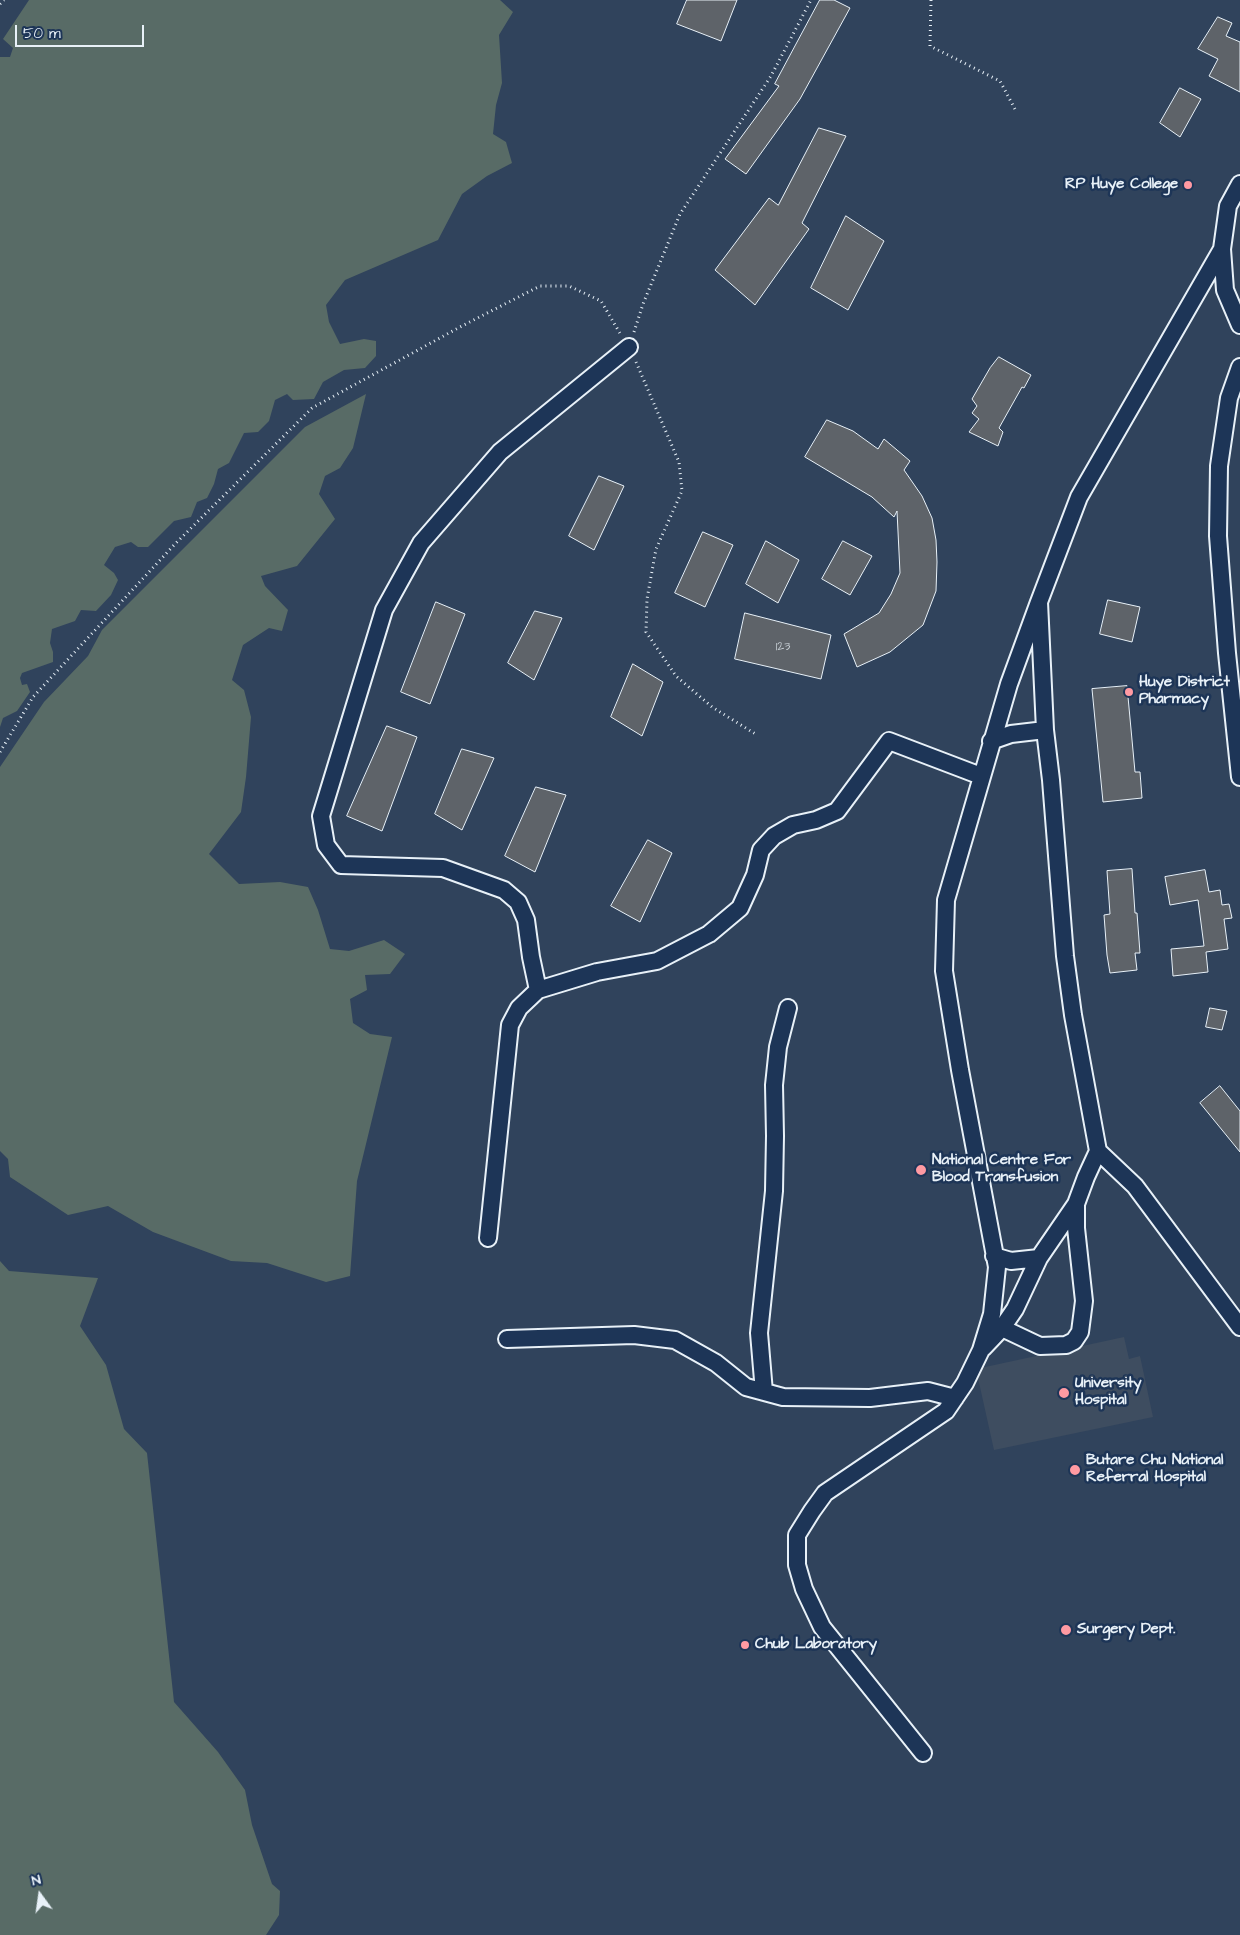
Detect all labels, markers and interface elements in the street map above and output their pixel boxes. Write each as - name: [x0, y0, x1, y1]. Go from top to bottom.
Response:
- scale bar: [18, 15, 146, 47]
- text: 50 m: [23, 23, 61, 44]
- place label: RP Huye College: [1065, 176, 1178, 194]
- marker: RP Huye College: [1182, 179, 1194, 191]
- house number: 123: [776, 640, 790, 654]
- place label: Huye District Pharmacy: [1139, 674, 1230, 709]
- marker: Huye District Pharmacy: [1123, 686, 1135, 698]
- place label: National Centre For Blood Transfusion: [932, 1152, 1071, 1187]
- marker: National Centre For Blood Transfusion: [914, 1163, 928, 1177]
- place label: University Hospital: [1075, 1375, 1141, 1410]
- marker: University Hospital: [1057, 1386, 1071, 1400]
- place label: Butare Chu National Referral Hospital: [1086, 1452, 1223, 1487]
- marker: Butare Chu National Referral Hospital: [1068, 1463, 1082, 1477]
- place label: Surgery Dept.: [1077, 1621, 1175, 1639]
- marker: Surgery Dept.: [1059, 1623, 1073, 1637]
- place label: Chub Laboratory: [755, 1636, 877, 1654]
- marker: Chub Laboratory: [739, 1639, 751, 1651]
- north arrow: [15, 1870, 65, 1920]
- text: N: [30, 1870, 43, 1891]

